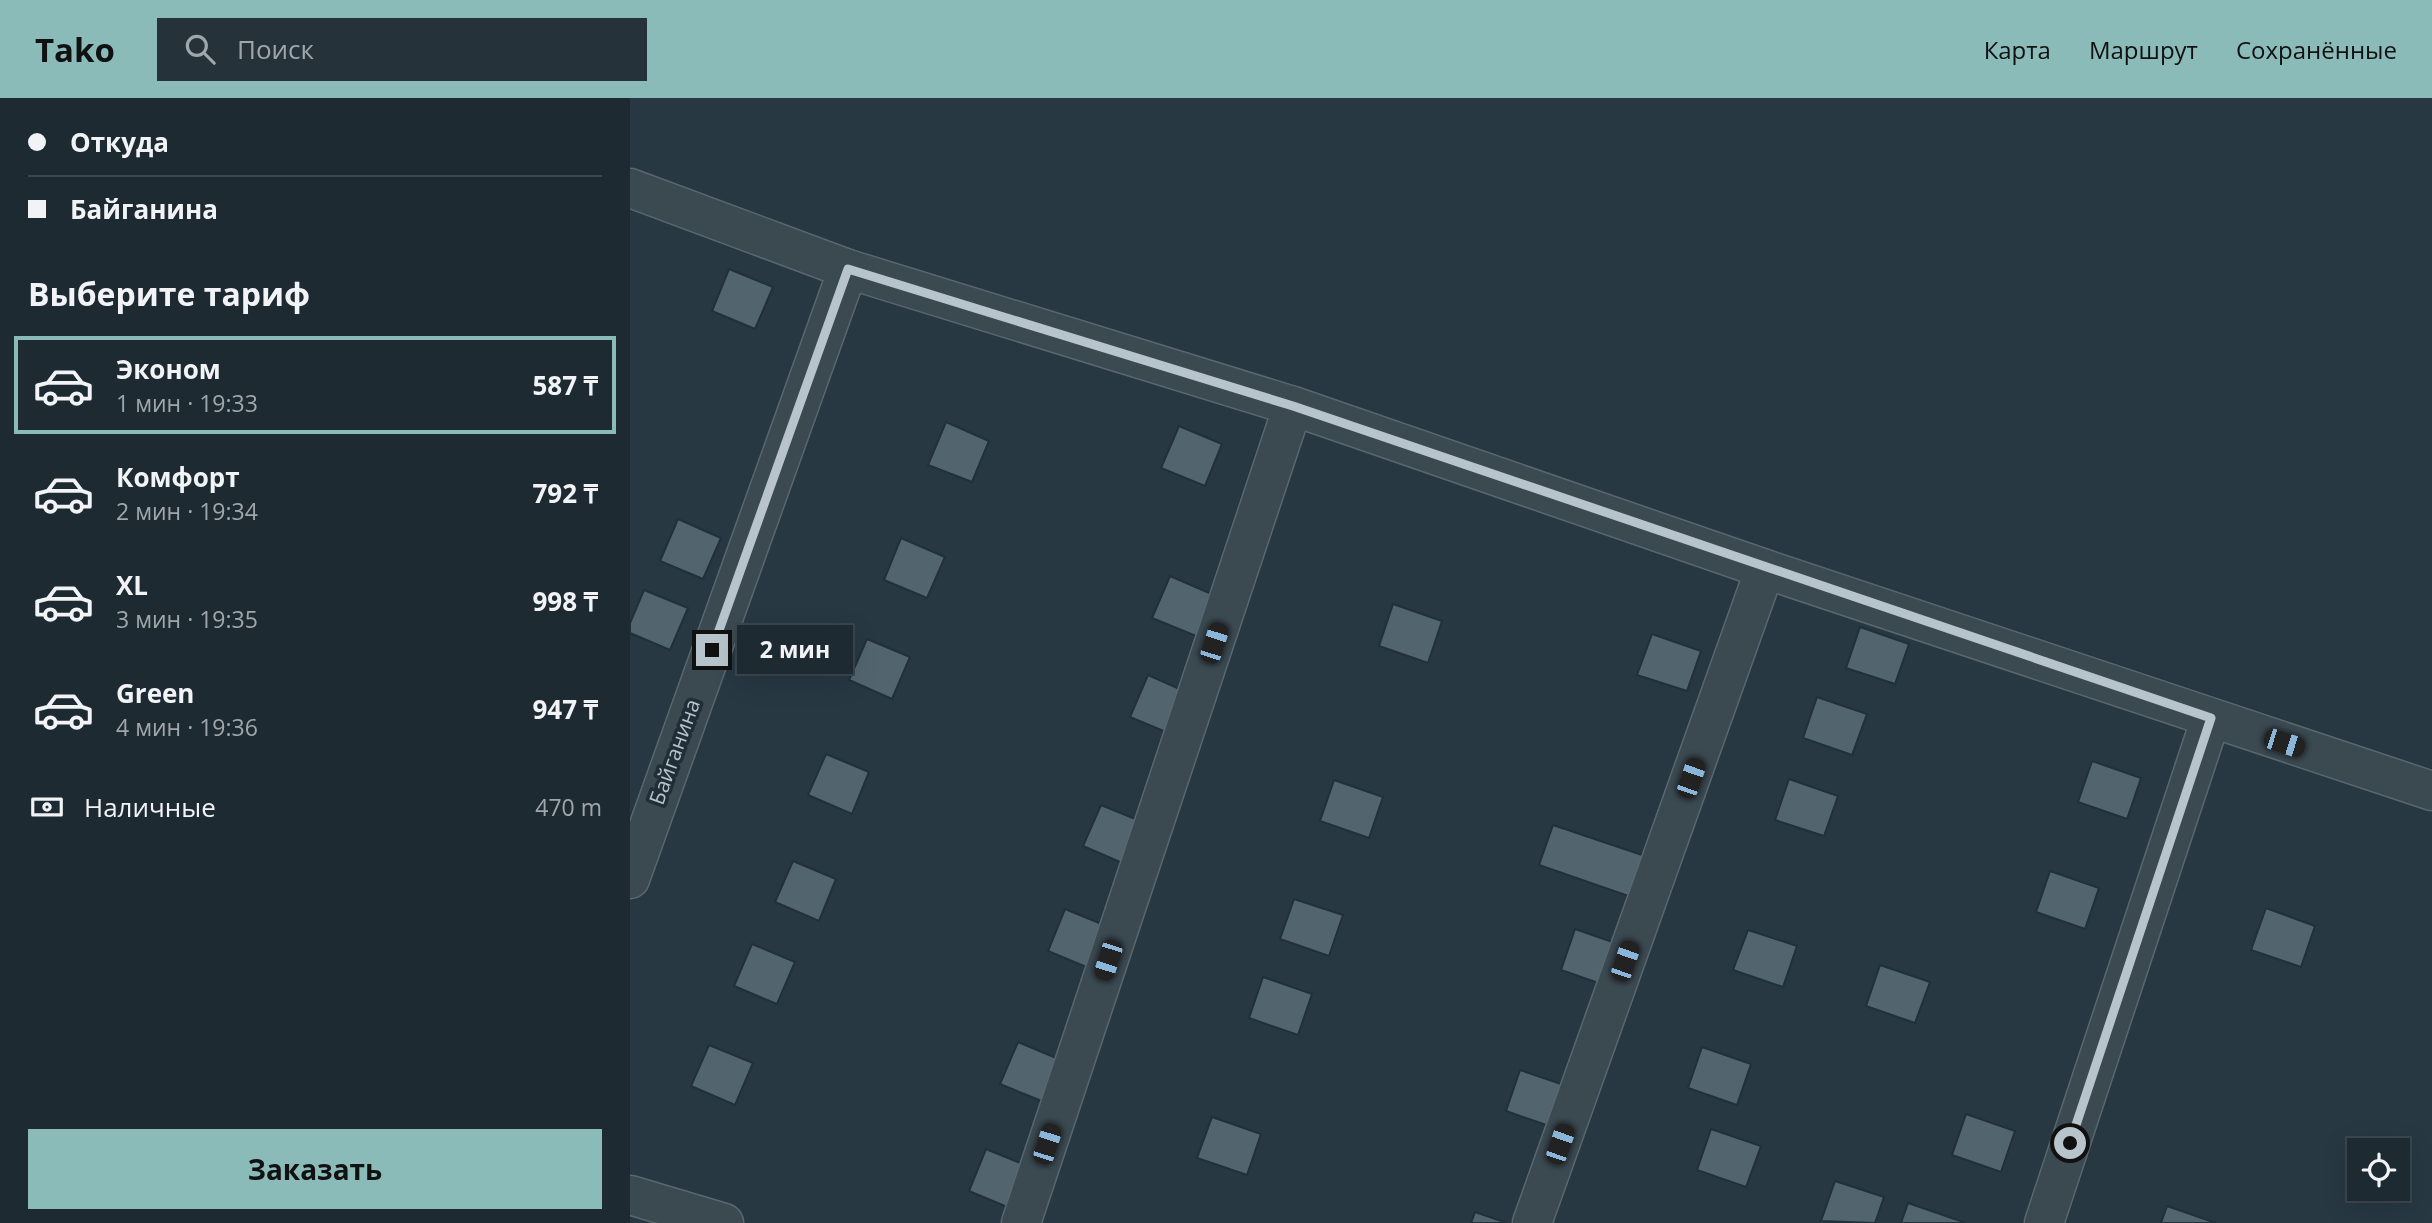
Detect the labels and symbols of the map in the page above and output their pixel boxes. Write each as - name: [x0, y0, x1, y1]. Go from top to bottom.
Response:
- car: [1198, 620, 1231, 666]
- callout: 2 мин: [736, 626, 852, 674]
- route end: [696, 634, 728, 666]
- street label: Байганина: [642, 695, 706, 808]
- car: [2261, 727, 2308, 759]
- car: [1675, 755, 1708, 801]
- car: [1092, 937, 1125, 983]
- car: [1609, 938, 1642, 984]
- car: [1031, 1121, 1064, 1167]
- car: [1544, 1121, 1577, 1167]
- route start: [2054, 1127, 2086, 1159]

